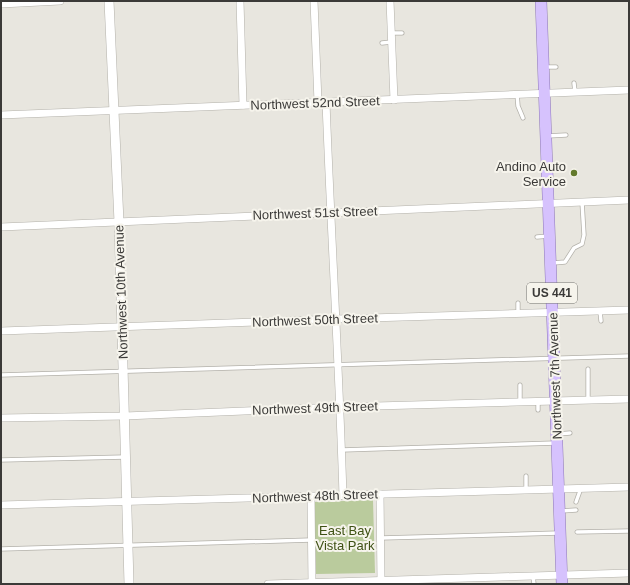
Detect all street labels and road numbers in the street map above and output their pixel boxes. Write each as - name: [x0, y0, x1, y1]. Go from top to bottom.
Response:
- street label: Northwest 52nd Street: [250, 93, 380, 113]
- street label: Northwest 51st Street: [252, 203, 378, 223]
- street label: Northwest 10th Avenue: [111, 225, 131, 359]
- road number: US 441: [527, 283, 577, 303]
- street label: Northwest 50th Street: [252, 310, 378, 330]
- street label: Northwest 7th Avenue: [545, 312, 565, 440]
- street label: Northwest 49th Street: [252, 398, 378, 418]
- street label: Northwest 48th Street: [252, 486, 378, 506]

